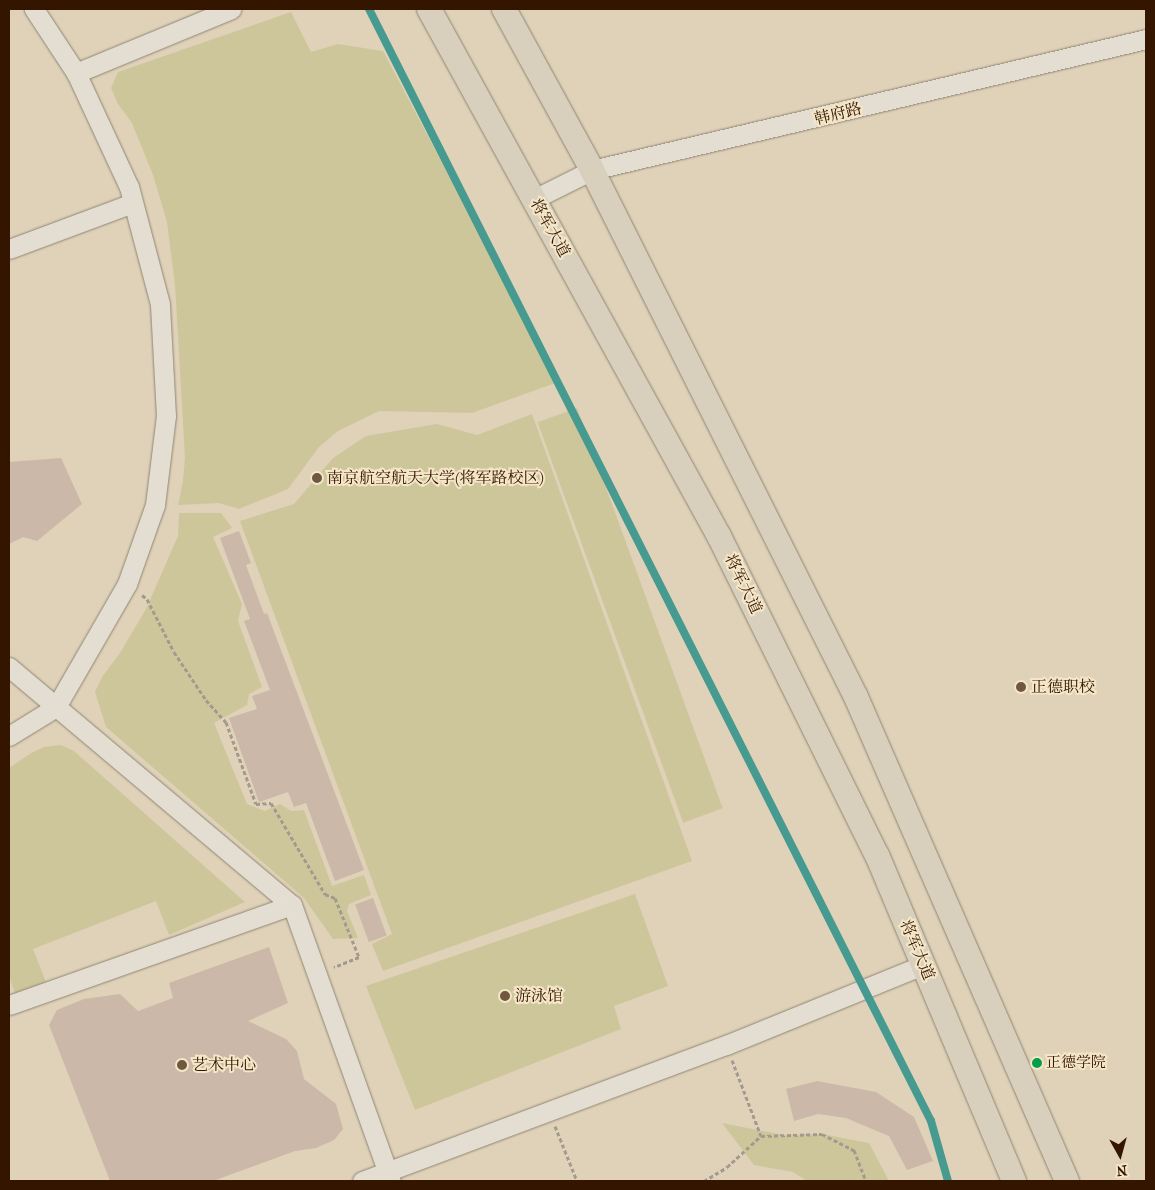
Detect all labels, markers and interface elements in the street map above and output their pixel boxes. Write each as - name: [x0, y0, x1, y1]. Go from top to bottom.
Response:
- street label: 韩府路: [812, 99, 864, 129]
- street label: 将军大道: [526, 195, 574, 261]
- place label: 南京航空航天大学(将军路校区): [327, 468, 544, 488]
- marker: 南京航空航天大学(将军路校区): [311, 472, 323, 484]
- street label: 将军大道: [720, 551, 766, 617]
- place label: 正德职校: [1031, 677, 1095, 697]
- marker: 正德职校: [1015, 681, 1027, 693]
- street label: 将军大道: [896, 917, 938, 983]
- place label: 游泳馆: [515, 986, 563, 1006]
- marker: 游泳馆: [499, 990, 511, 1002]
- place label: 正德学院: [1046, 1054, 1106, 1072]
- place label: 艺术中心: [192, 1055, 256, 1075]
- marker: 正德学院: [1032, 1058, 1042, 1068]
- marker: 艺术中心: [176, 1059, 188, 1071]
- north arrow: [1095, 1130, 1145, 1180]
- text: N: [1116, 1161, 1128, 1179]

